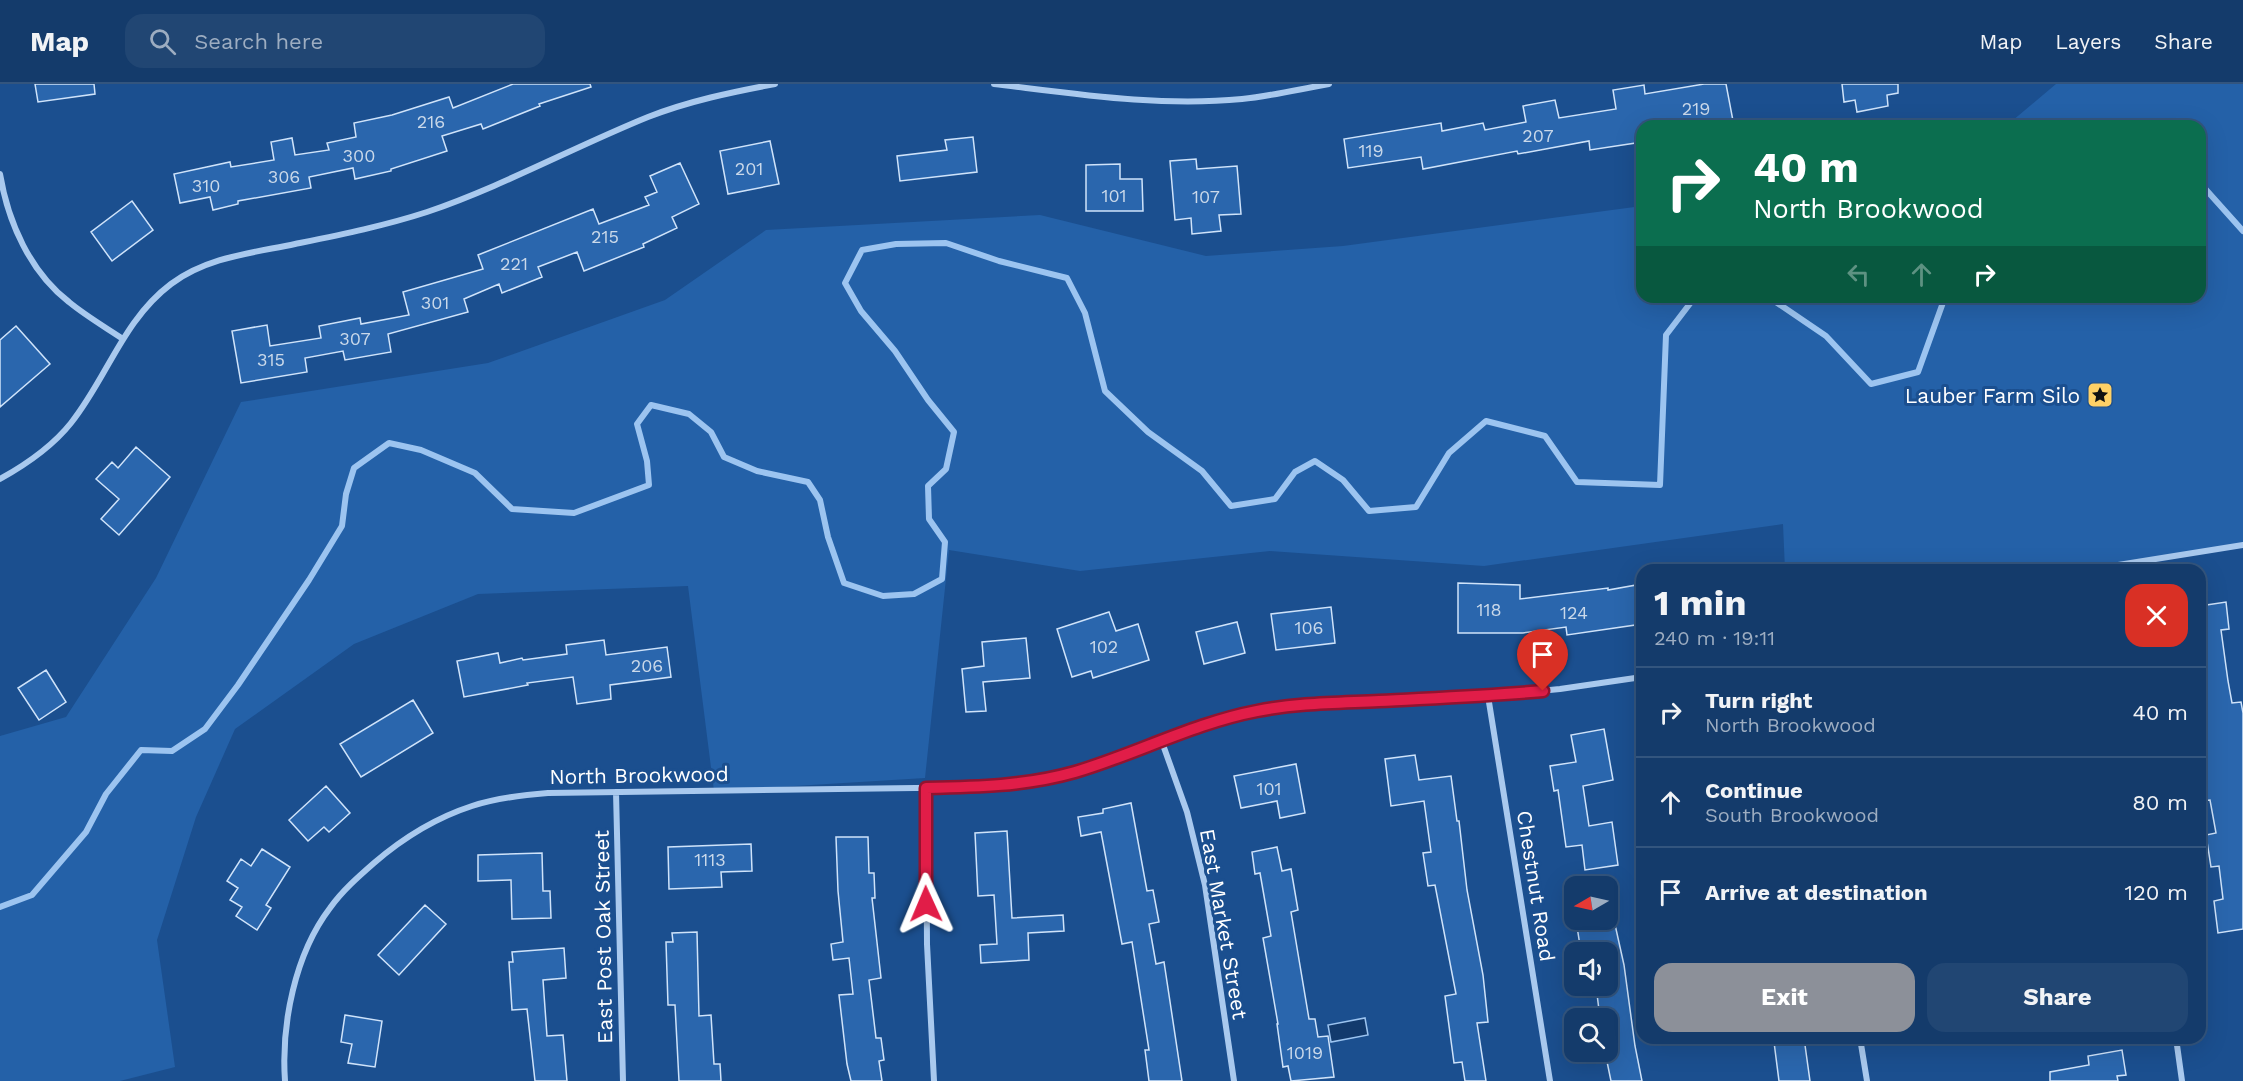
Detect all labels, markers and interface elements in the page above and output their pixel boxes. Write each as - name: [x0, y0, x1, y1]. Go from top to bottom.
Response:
- search box: [125, 14, 545, 68]
- text: Map: [30, 25, 89, 58]
- icon: search: [146, 25, 179, 58]
- text: Search here: [194, 29, 323, 54]
- text: Map: [1979, 29, 2022, 54]
- text: Layers: [2055, 29, 2121, 54]
- text: Share: [2154, 29, 2213, 54]
- house number: 219: [1682, 98, 1710, 119]
- house number: 216: [417, 111, 445, 132]
- house number: 207: [1522, 125, 1554, 146]
- house number: 119: [1358, 140, 1384, 161]
- text: 40 m: [1753, 143, 1859, 192]
- icon: right: [1654, 144, 1732, 222]
- house number: 300: [343, 145, 375, 166]
- house number: 201: [735, 158, 763, 179]
- house number: 306: [268, 166, 300, 187]
- house number: 310: [192, 175, 220, 196]
- house number: 101: [1101, 185, 1127, 206]
- house number: 107: [1192, 186, 1220, 207]
- text: North Brookwood: [1753, 193, 1984, 225]
- house number: 215: [591, 226, 619, 247]
- house number: 221: [500, 253, 528, 274]
- icon: left: [1842, 258, 1875, 291]
- icon: ahead: [1905, 258, 1938, 291]
- icon: right: [1968, 258, 2001, 291]
- house number: 301: [421, 292, 449, 313]
- house number: 307: [339, 328, 371, 349]
- house number: 315: [257, 349, 285, 370]
- place icon: Lauber Farm Silo: [2085, 380, 2115, 410]
- place label: Lauber Farm Silo: [1905, 383, 2080, 408]
- text: 1 min: [1654, 582, 1746, 624]
- button: close: [2125, 584, 2188, 647]
- house number: 118: [1476, 599, 1502, 620]
- house number: 124: [1560, 602, 1588, 623]
- house number: 106: [1294, 617, 1324, 638]
- text: 240 m · 19:11: [1654, 626, 1775, 650]
- pin: [1517, 629, 1568, 691]
- house number: 102: [1090, 636, 1118, 657]
- icon: arrive: [1526, 638, 1559, 671]
- house number: 206: [631, 655, 663, 676]
- text: Turn right: [1705, 688, 1812, 713]
- icon: right: [1654, 696, 1687, 729]
- text: 40 m: [2132, 700, 2188, 725]
- text: North Brookwood: [1705, 713, 1876, 737]
- street label: North Brookwood: [549, 761, 729, 789]
- house number: 101: [1256, 778, 1282, 799]
- text: Continue: [1705, 778, 1803, 803]
- icon: ahead: [1654, 786, 1687, 819]
- text: 80 m: [2132, 790, 2188, 815]
- text: South Brookwood: [1705, 803, 1879, 827]
- street label: Chestnut Road: [1512, 809, 1560, 963]
- street label: East Market Street: [1195, 827, 1253, 1021]
- street label: East Post Oak Street: [589, 830, 617, 1044]
- house number: 1113: [694, 849, 726, 870]
- position arrow: [894, 872, 958, 936]
- north arrow: [1564, 876, 1618, 930]
- map controls: [1564, 876, 1618, 1062]
- icon: arrive: [1654, 876, 1687, 909]
- text: Arrive at destination: [1705, 880, 1928, 905]
- text: 120 m: [2124, 880, 2188, 905]
- button: sound: [1564, 942, 1618, 996]
- button: Exit: [1654, 963, 1915, 1032]
- button: Share: [1927, 963, 2188, 1032]
- button: search: [1564, 1008, 1618, 1062]
- house number: 1019: [1287, 1042, 1323, 1063]

